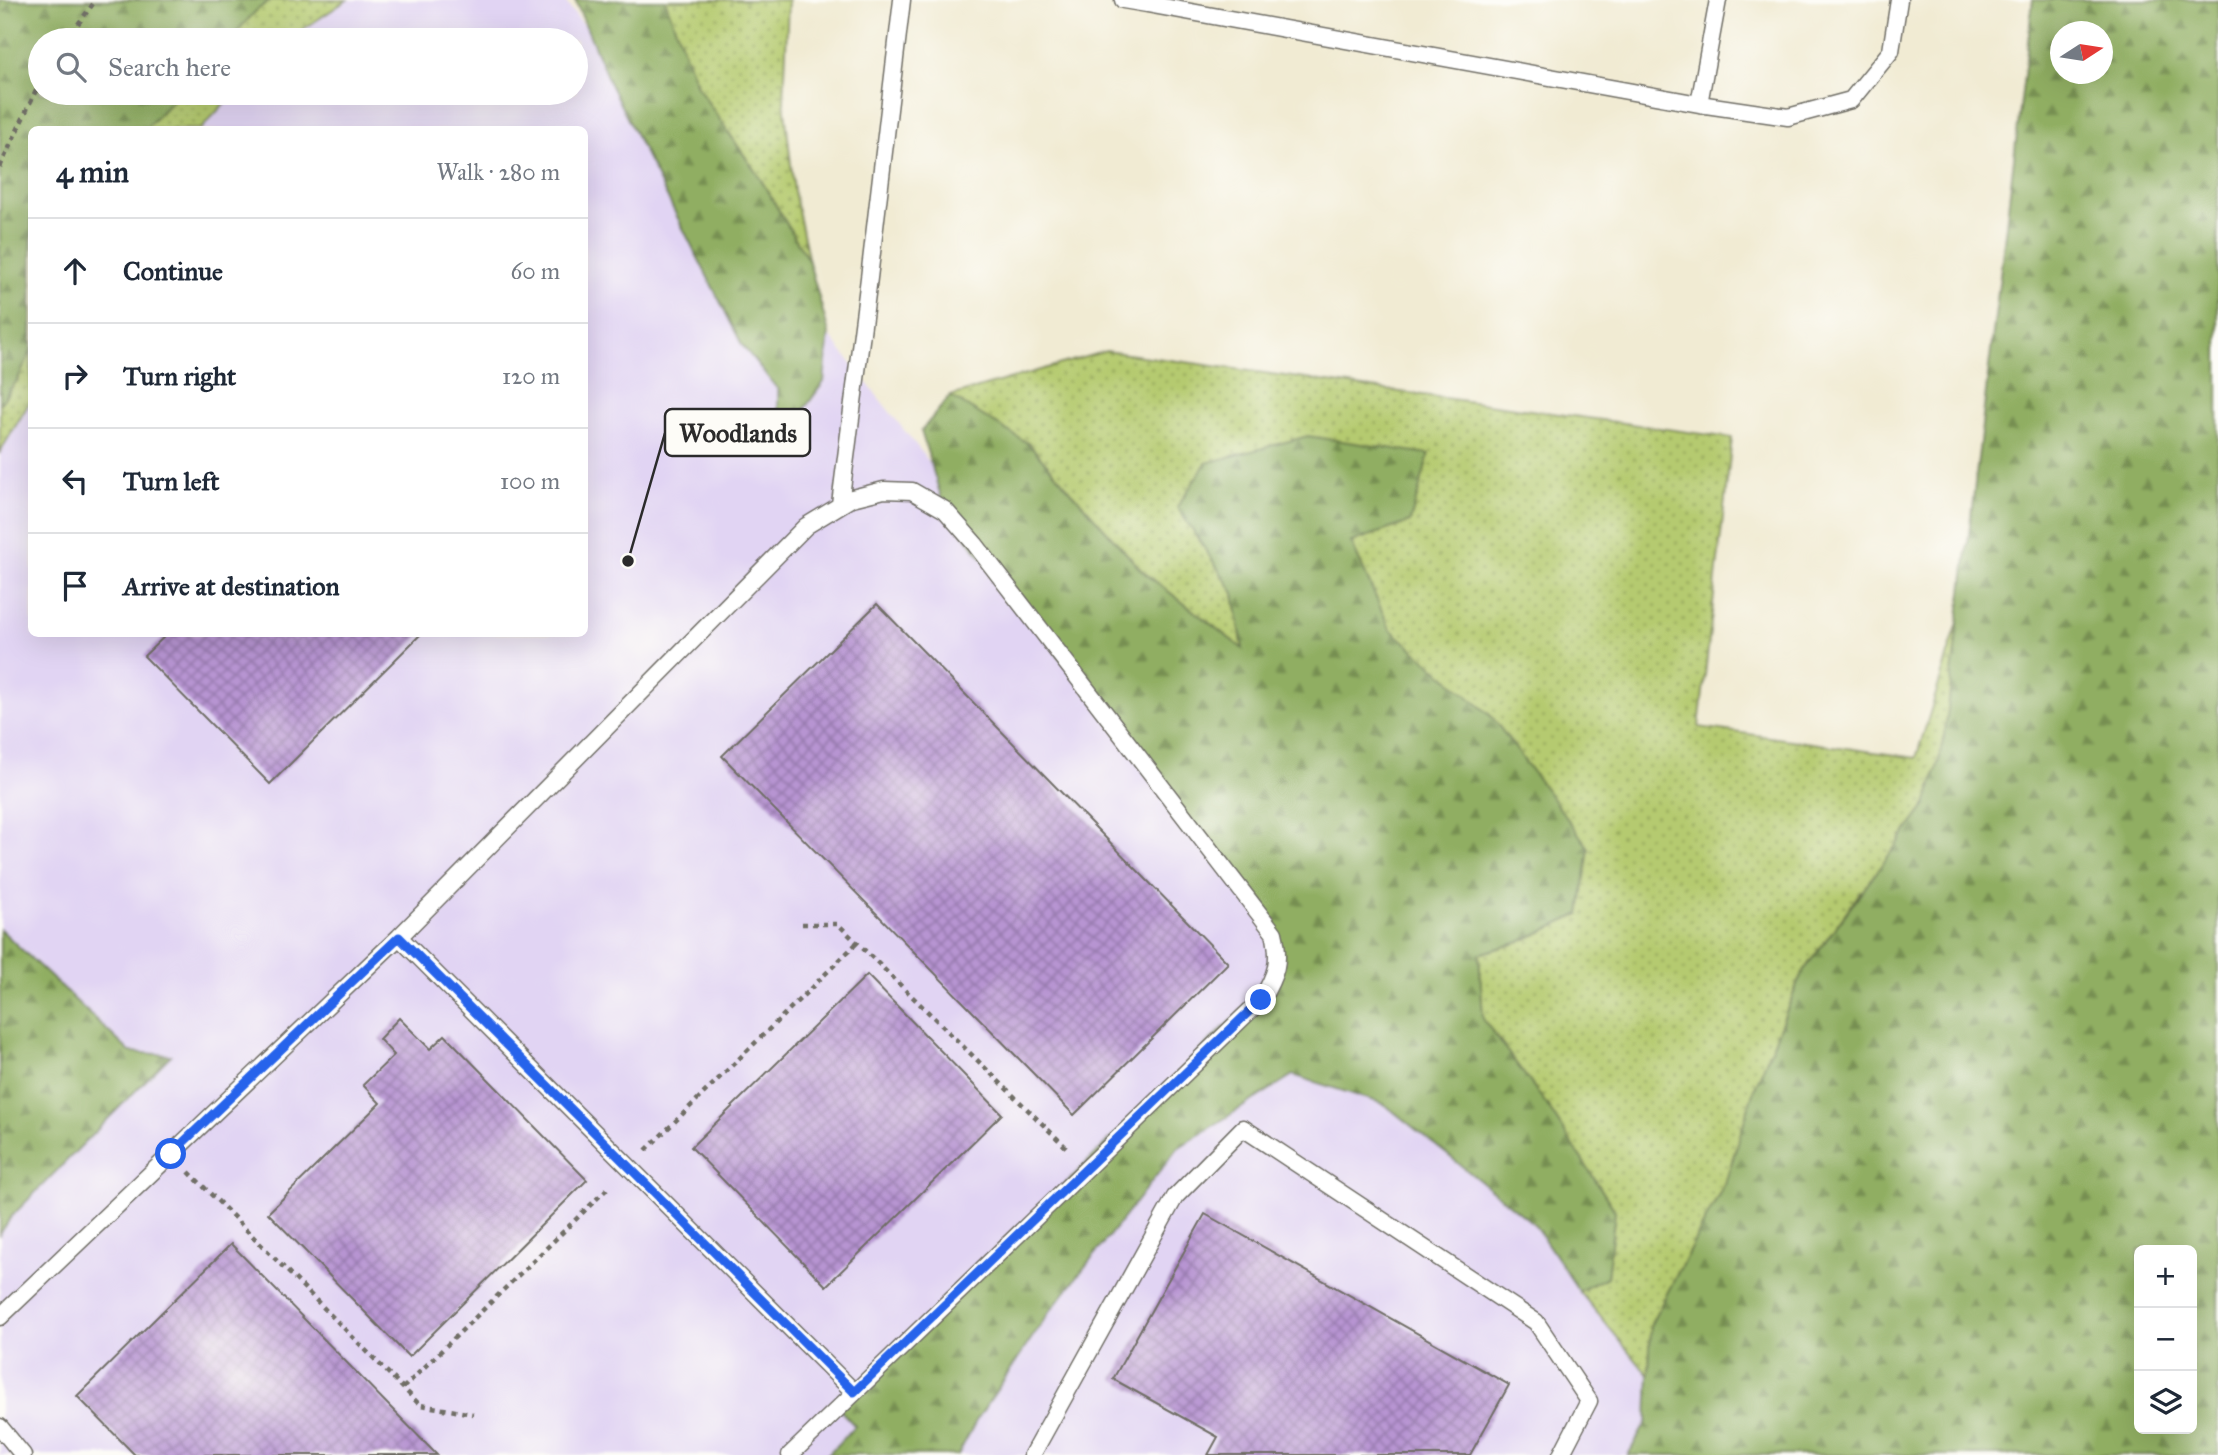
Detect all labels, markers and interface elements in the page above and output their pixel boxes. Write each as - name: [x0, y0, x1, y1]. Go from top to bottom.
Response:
- north arrow: [2050, 21, 2113, 84]
- search box: [28, 28, 588, 105]
- icon: search: [52, 48, 90, 86]
- text: Search here: [108, 51, 231, 83]
- text: 4 min: [56, 154, 129, 190]
- text: Walk · 280 m: [436, 158, 560, 186]
- icon: ahead: [56, 252, 94, 290]
- text: Continue: [123, 255, 223, 287]
- text: 60 m: [511, 257, 560, 285]
- icon: right: [56, 357, 94, 395]
- text: Turn right: [123, 360, 236, 392]
- text: 120 m: [502, 362, 560, 390]
- callout: Woodlands: [665, 409, 810, 456]
- text: Woodlands: [679, 417, 797, 449]
- icon: left: [56, 462, 94, 500]
- text: Turn left: [123, 465, 219, 497]
- text: 100 m: [500, 467, 560, 495]
- icon: arrive: [56, 567, 94, 605]
- text: Arrive at destination: [123, 570, 340, 602]
- route end: [1245, 984, 1276, 1015]
- route start: [155, 1138, 186, 1169]
- map controls: [2134, 1245, 2197, 1434]
- button: +: [2134, 1245, 2197, 1308]
- button: −: [2134, 1308, 2197, 1371]
- button: layers: [2134, 1371, 2197, 1434]

